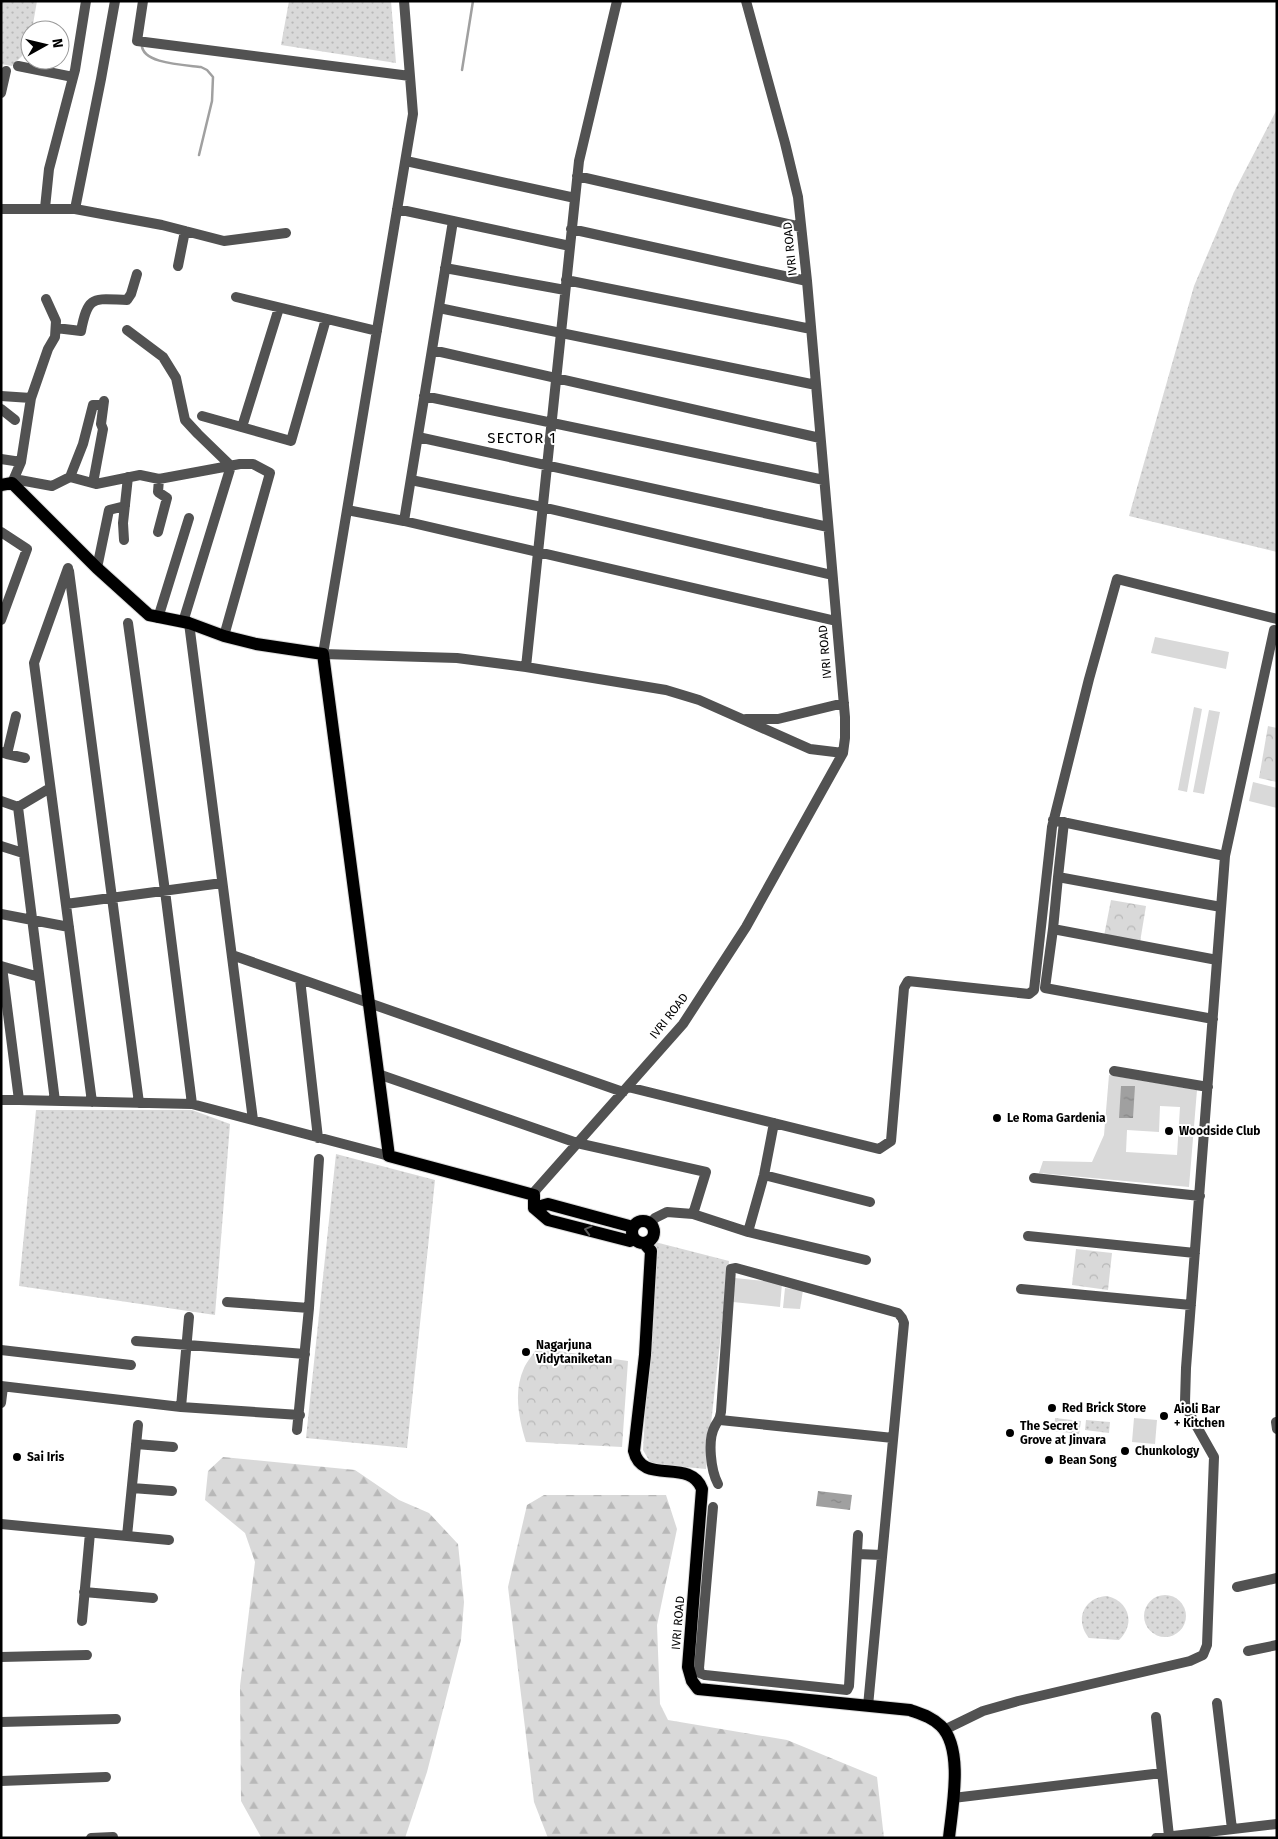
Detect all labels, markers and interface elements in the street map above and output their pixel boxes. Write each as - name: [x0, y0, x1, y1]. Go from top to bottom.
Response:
- north arrow: [20, 20, 70, 70]
- text: N: [48, 37, 66, 49]
- street label: IVRI ROAD: [780, 221, 800, 277]
- district label: SECTOR 1: [487, 429, 557, 447]
- street label: IVRI ROAD: [816, 624, 834, 680]
- street label: IVRI ROAD: [647, 990, 691, 1042]
- place label: Le Roma Gardenia: [1007, 1111, 1106, 1125]
- marker: Le Roma Gardenia: [991, 1112, 1003, 1124]
- place label: Woodside Club: [1179, 1124, 1260, 1138]
- marker: Woodside Club: [1163, 1125, 1175, 1137]
- one-way arrow: [583, 1225, 592, 1236]
- place label: Nagarjuna Vidytaniketan: [535, 1338, 612, 1366]
- marker: Nagarjuna Vidytaniketan: [520, 1346, 532, 1358]
- place label: Red Brick Store: [1062, 1401, 1146, 1415]
- marker: Red Brick Store: [1046, 1402, 1058, 1414]
- place label: Aioli Bar + Kitchen: [1173, 1402, 1225, 1430]
- marker: Aioli Bar + Kitchen: [1158, 1410, 1170, 1422]
- place label: The Secret Grove at Jinvara: [1020, 1419, 1107, 1447]
- marker: The Secret Grove at Jinvara: [1004, 1427, 1016, 1439]
- place label: Chunkology: [1135, 1444, 1200, 1458]
- marker: Chunkology: [1119, 1445, 1131, 1457]
- place label: Sai Iris: [27, 1450, 64, 1464]
- marker: Sai Iris: [11, 1451, 23, 1463]
- place label: Bean Song: [1059, 1453, 1117, 1467]
- marker: Bean Song: [1043, 1454, 1055, 1466]
- street label: IVRI ROAD: [669, 1595, 687, 1651]

